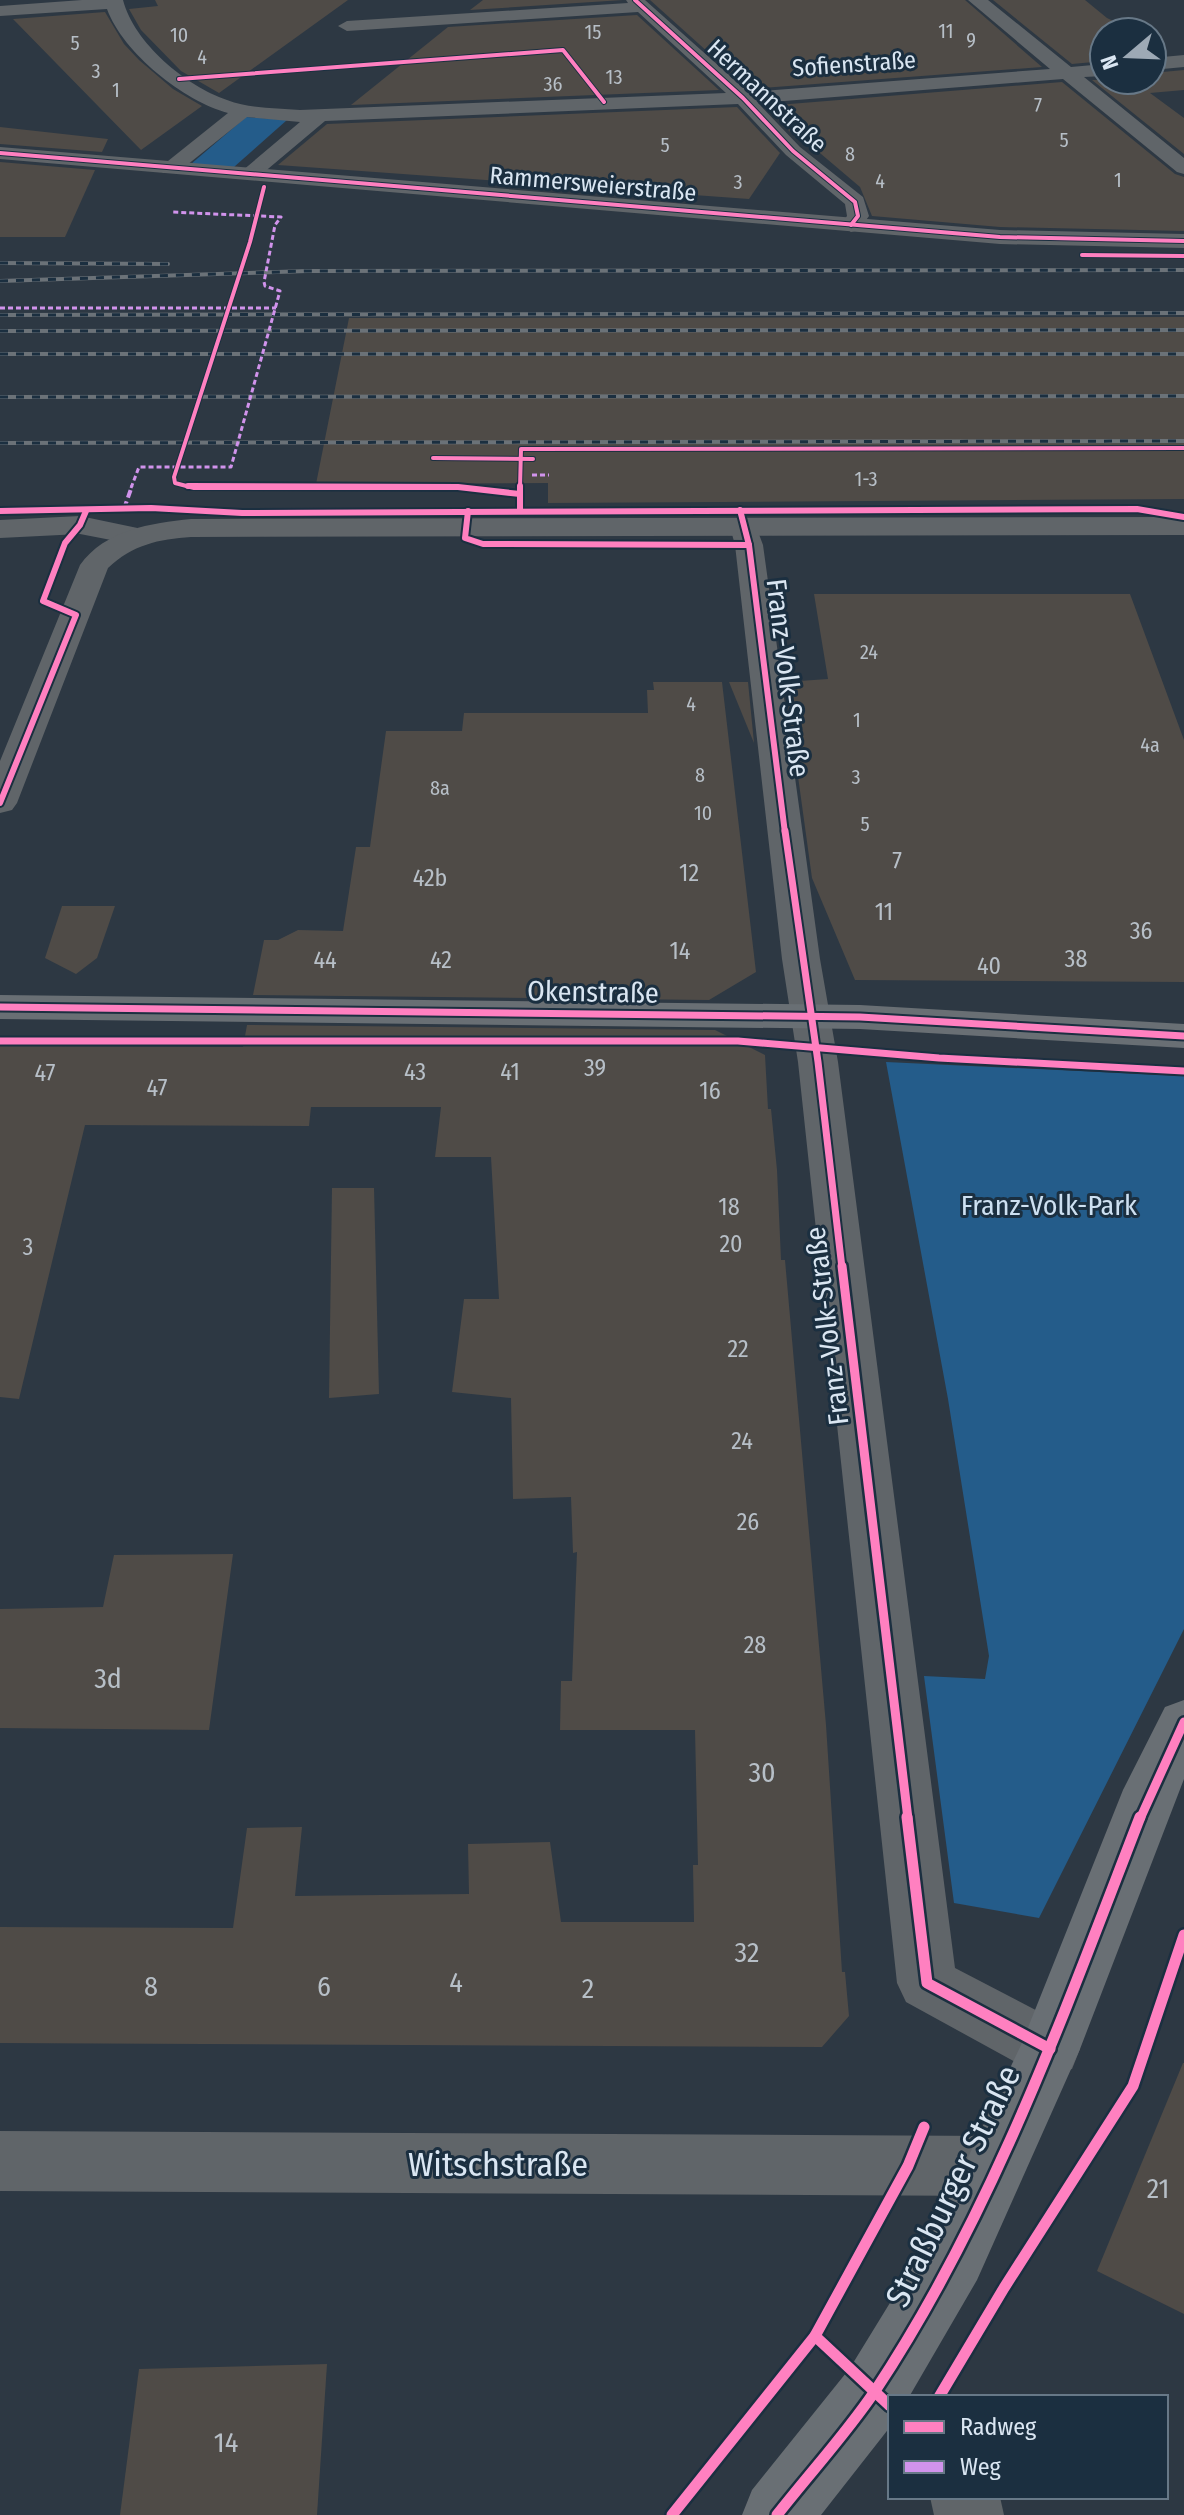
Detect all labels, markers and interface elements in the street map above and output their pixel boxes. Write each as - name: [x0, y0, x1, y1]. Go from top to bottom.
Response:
- north arrow: [1088, 16, 1168, 96]
- house number: 11: [938, 19, 954, 43]
- house number: 15: [585, 20, 601, 44]
- house number: 10: [170, 23, 188, 47]
- house number: 9: [966, 28, 976, 52]
- house number: 5: [70, 31, 80, 55]
- street label: Hermannstraße: [702, 34, 832, 158]
- house number: 4: [197, 45, 207, 69]
- street label: Sofienstraße: [791, 46, 917, 82]
- text: N: [1095, 52, 1124, 73]
- house number: 3: [91, 59, 101, 83]
- house number: 13: [606, 65, 622, 89]
- house number: 36: [544, 72, 563, 96]
- house number: 1: [112, 78, 120, 102]
- house number: 7: [1034, 93, 1042, 117]
- house number: 5: [1059, 128, 1069, 152]
- house number: 5: [660, 133, 670, 157]
- house number: 8: [845, 142, 855, 166]
- street label: Rammersweierstraße: [489, 161, 697, 207]
- house number: 1: [1114, 168, 1122, 192]
- house number: 4: [875, 169, 885, 193]
- house number: 3: [733, 170, 743, 194]
- house number: 1-3: [855, 467, 878, 491]
- street label: Franz-Volk-Straße: [759, 577, 817, 779]
- house number: 24: [860, 640, 878, 664]
- house number: 4: [686, 692, 696, 716]
- house number: 1: [853, 708, 861, 732]
- house number: 4a: [1140, 733, 1160, 757]
- house number: 8: [695, 763, 705, 787]
- house number: 3: [851, 765, 861, 789]
- house number: 8a: [430, 776, 450, 800]
- house number: 10: [694, 801, 712, 825]
- house number: 5: [860, 812, 870, 836]
- house number: 7: [892, 847, 902, 875]
- house number: 12: [679, 859, 699, 887]
- house number: 42b: [413, 864, 447, 892]
- house number: 11: [875, 898, 893, 926]
- house number: 36: [1130, 917, 1152, 945]
- house number: 14: [670, 937, 690, 965]
- house number: 38: [1065, 945, 1087, 973]
- house number: 44: [313, 946, 337, 974]
- house number: 42: [430, 946, 452, 974]
- house number: 40: [977, 952, 1001, 980]
- street label: Okenstraße: [527, 974, 659, 1010]
- house number: 39: [584, 1054, 606, 1082]
- house number: 43: [404, 1058, 426, 1086]
- house number: 41: [500, 1058, 520, 1086]
- house number: 47: [35, 1059, 56, 1087]
- house number: 47: [147, 1074, 168, 1102]
- house number: 16: [699, 1077, 721, 1105]
- park label: Franz-Volk-Park: [961, 1189, 1138, 1222]
- house number: 18: [718, 1193, 740, 1221]
- street label: Franz-Volk-Straße: [798, 1225, 856, 1427]
- house number: 20: [719, 1230, 743, 1258]
- house number: 3: [23, 1233, 33, 1261]
- house number: 22: [727, 1335, 749, 1363]
- house number: 24: [731, 1427, 753, 1455]
- house number: 26: [737, 1508, 759, 1536]
- house number: 28: [744, 1631, 766, 1659]
- house number: 3d: [94, 1662, 122, 1695]
- house number: 30: [748, 1756, 776, 1789]
- house number: 32: [735, 1936, 759, 1969]
- house number: 4: [449, 1966, 463, 1999]
- house number: 8: [144, 1970, 158, 2003]
- house number: 6: [317, 1970, 331, 2003]
- house number: 2: [582, 1972, 594, 2005]
- street label: Straßburger Straße: [877, 2059, 1029, 2313]
- street label: Witschstraße: [408, 2144, 588, 2185]
- house number: 21: [1147, 2172, 1169, 2205]
- legend: [888, 2395, 1168, 2499]
- text: Radweg: [960, 2413, 1037, 2441]
- house number: 14: [214, 2426, 238, 2459]
- text: Weg: [960, 2453, 1002, 2481]

